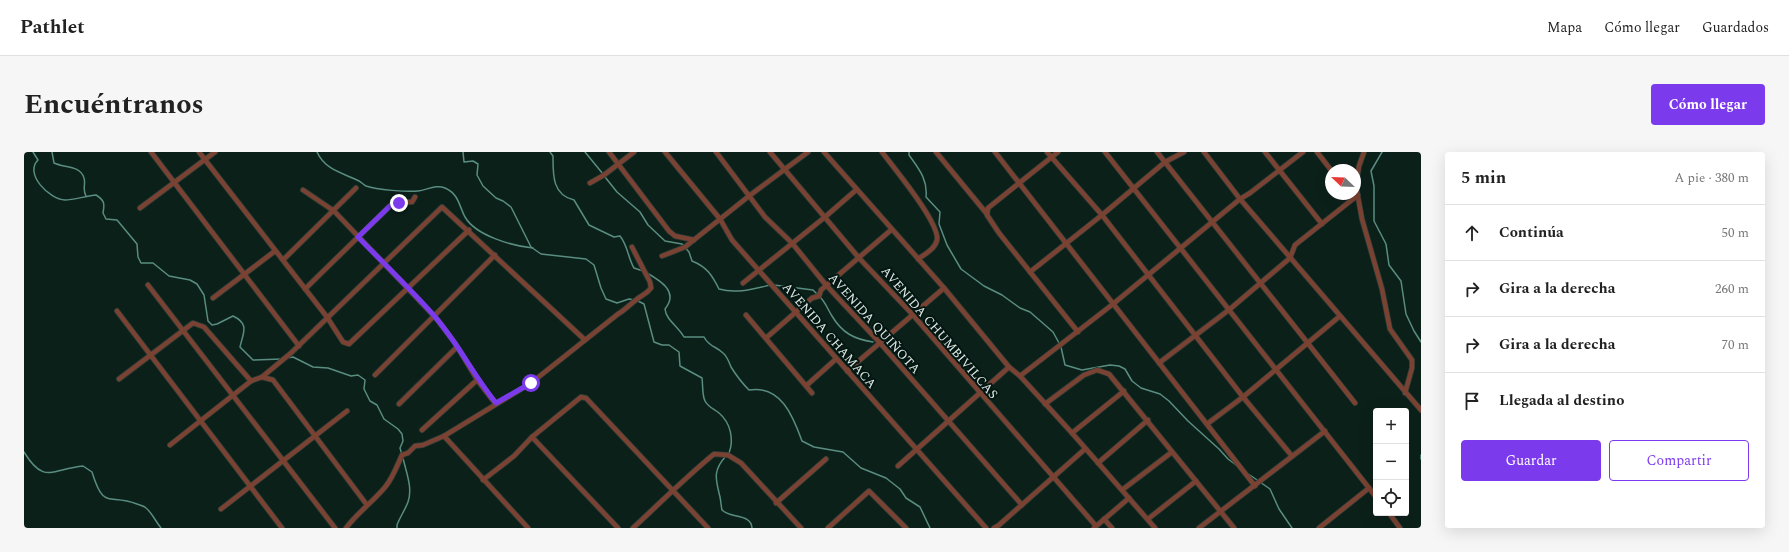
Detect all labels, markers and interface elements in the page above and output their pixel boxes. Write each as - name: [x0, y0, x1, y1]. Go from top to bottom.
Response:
- text: Pathlet: [20, 13, 85, 42]
- text: Mapa: [1547, 17, 1582, 38]
- text: Cómo llegar: [1604, 17, 1680, 38]
- text: Guardados: [1702, 17, 1769, 38]
- text: Encuéntranos: [24, 83, 204, 126]
- button: Cómo llegar: [1651, 84, 1765, 125]
- north arrow: [1325, 164, 1361, 200]
- text: 5 min: [1461, 165, 1506, 191]
- text: A pie · 380 m: [1675, 168, 1749, 188]
- route end: [390, 194, 408, 212]
- text: Continúa: [1499, 221, 1564, 244]
- icon: ahead: [1461, 222, 1483, 244]
- text: 50 m: [1722, 223, 1749, 243]
- street label: AVENIDA CHUMBIVILCAS: [876, 262, 1003, 403]
- street label: AVENIDA QUIÑOTA: [823, 269, 925, 379]
- text: Gira a la derecha: [1499, 277, 1615, 300]
- street label: AVENIDA CHAMACA: [777, 278, 881, 393]
- icon: right: [1461, 278, 1483, 300]
- text: 260 m: [1715, 279, 1749, 299]
- text: Gira a la derecha: [1499, 333, 1615, 356]
- icon: right: [1461, 334, 1483, 356]
- text: 70 m: [1722, 335, 1749, 355]
- route start: [522, 374, 540, 392]
- text: Llegada al destino: [1499, 389, 1624, 412]
- icon: arrive: [1461, 390, 1483, 412]
- map controls: [1373, 408, 1409, 516]
- button: +: [1373, 408, 1409, 444]
- button: Guardar: [1461, 440, 1601, 481]
- button: Compartir: [1609, 440, 1749, 481]
- button: −: [1373, 444, 1409, 480]
- button: locate: [1373, 480, 1409, 516]

